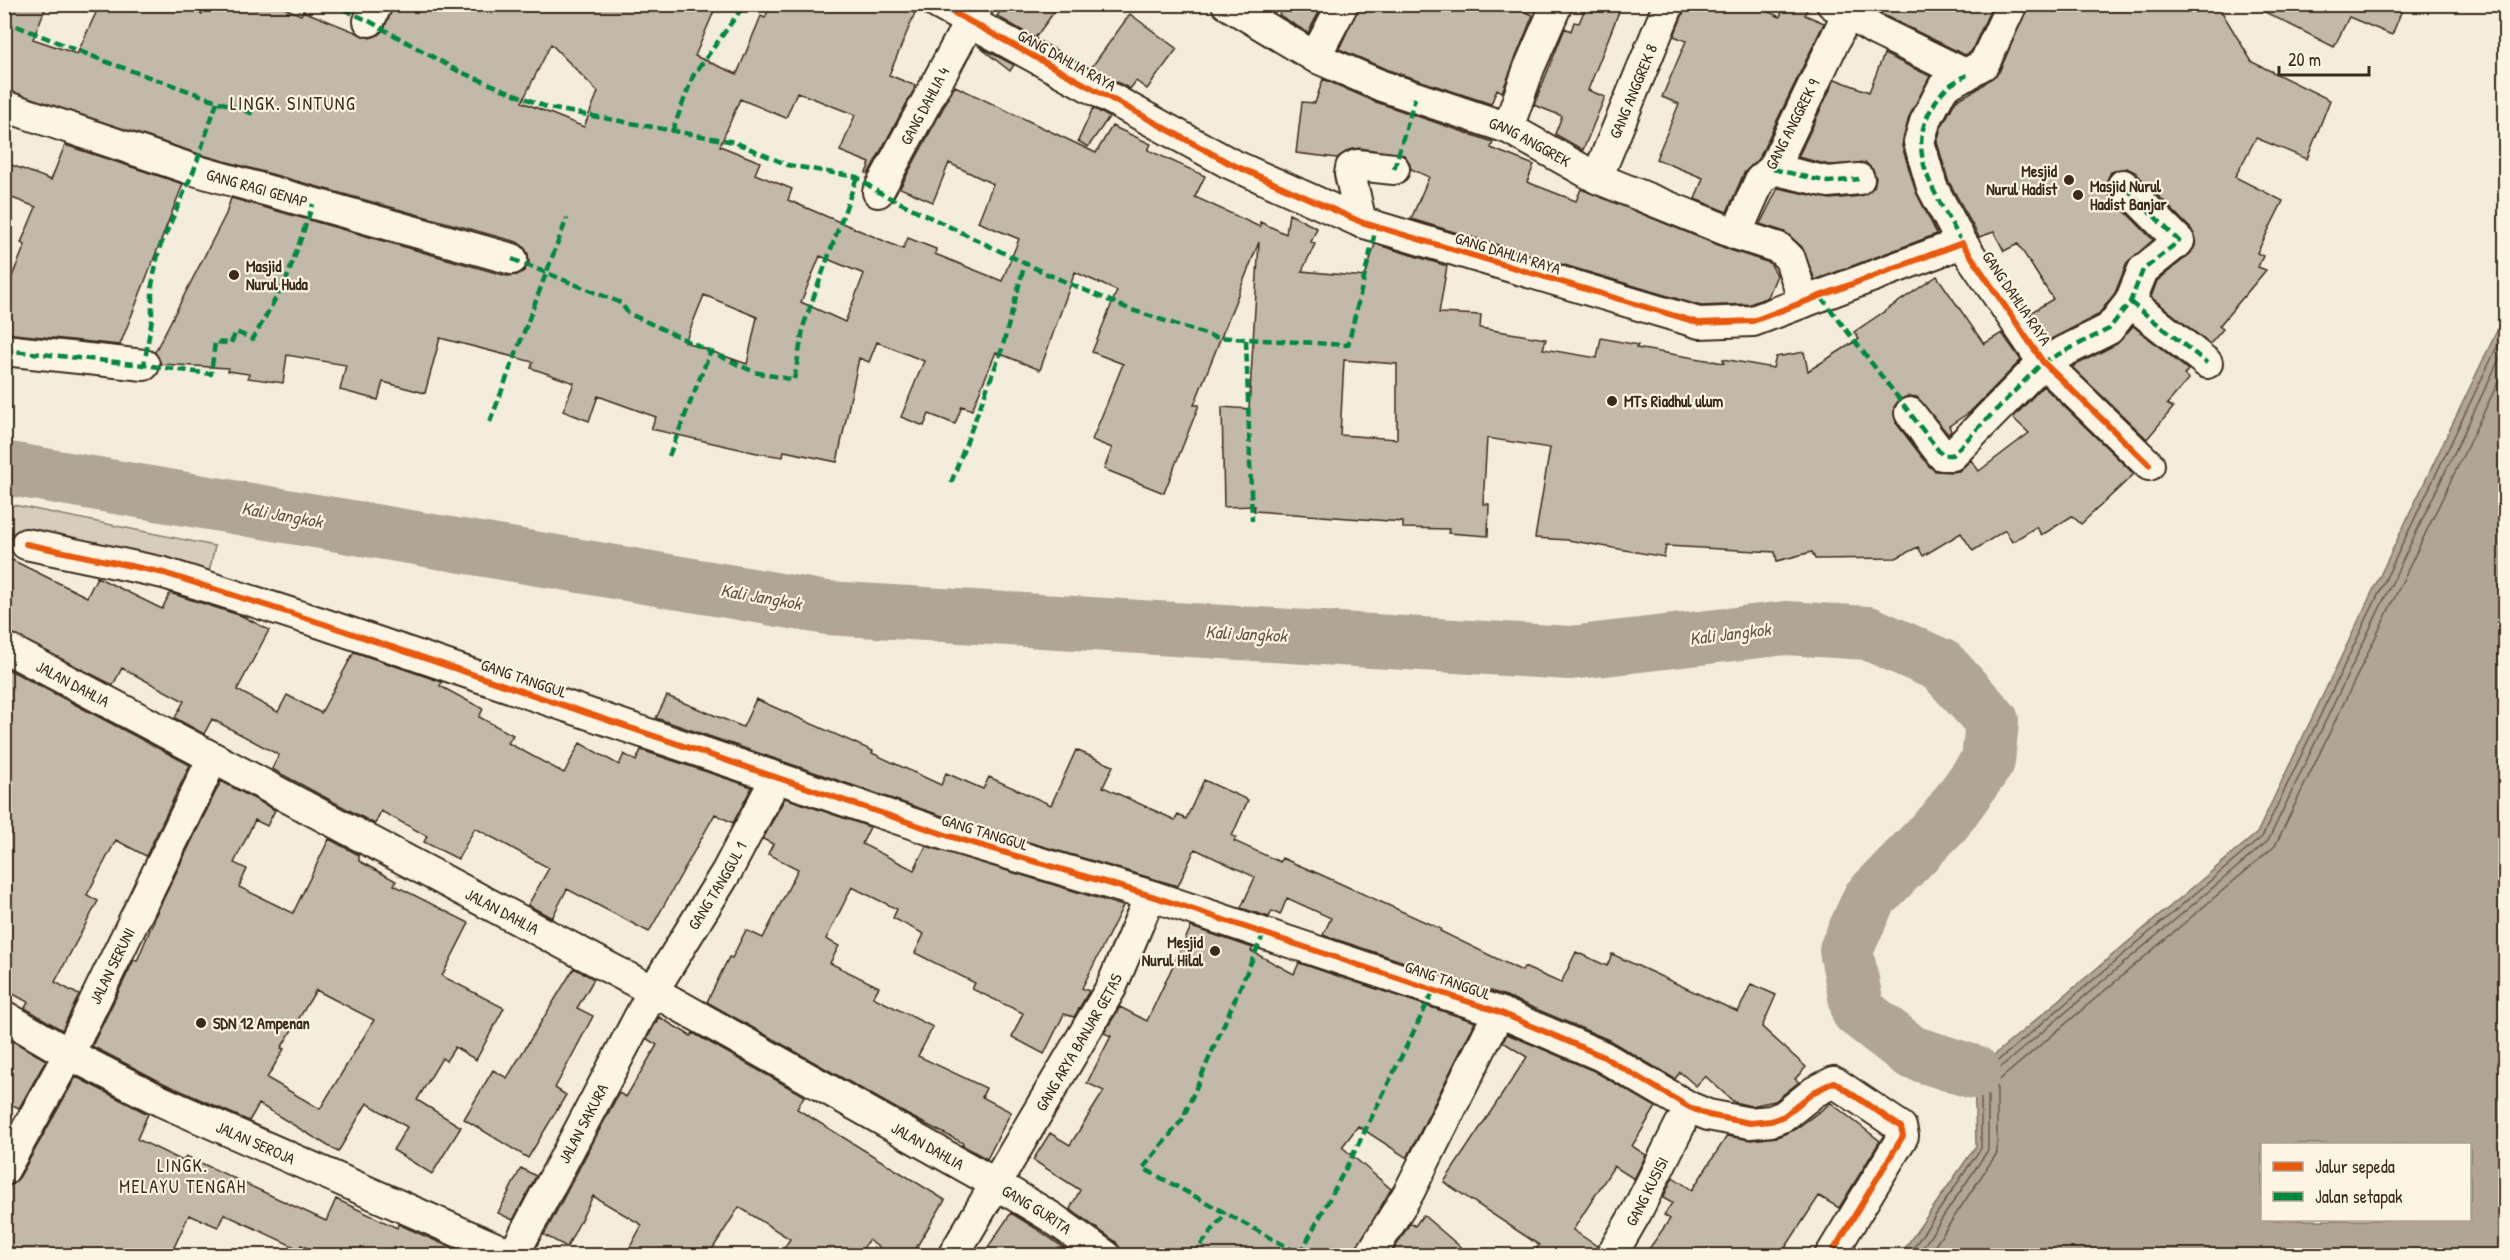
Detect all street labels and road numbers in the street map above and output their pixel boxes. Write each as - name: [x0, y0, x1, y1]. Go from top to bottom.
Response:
- street label: GANG DAHLIA RAYA: [1014, 24, 1120, 96]
- street label: GANG ANGGREK 8: [1604, 40, 1662, 142]
- street label: GANG DAHLIA 4: [894, 63, 954, 149]
- street label: GANG ANGGREK 9: [1760, 75, 1824, 173]
- street label: GANG ANGGREK: [1486, 111, 1575, 172]
- street label: GANG RAGI GENAP: [204, 163, 310, 212]
- street label: GANG DAHLIA RAYA: [1452, 226, 1564, 280]
- street label: GANG DAHLIA RAYA: [1977, 246, 2057, 350]
- street label: GANG TANGGUL: [478, 653, 570, 703]
- street label: JALAN DAHLIA: [32, 655, 114, 712]
- street label: GANG TANGGUL: [939, 808, 1031, 856]
- street label: GANG TANGGUL 1: [682, 838, 752, 934]
- street label: JALAN DAHLIA: [462, 883, 543, 940]
- street label: JALAN SERUNI: [84, 924, 140, 1008]
- street label: GANG TANGGUL: [1402, 955, 1494, 1005]
- street label: GANG ARYA BANJAR GETAS: [1030, 970, 1127, 1115]
- street label: JALAN SAKURA: [553, 1080, 613, 1167]
- street label: JALAN SEROJA: [213, 1116, 299, 1170]
- street label: JALAN DAHLIA: [888, 1116, 968, 1175]
- street label: GANG KUSISI: [1620, 1153, 1673, 1230]
- street label: GANG GURITA: [998, 1179, 1076, 1239]

